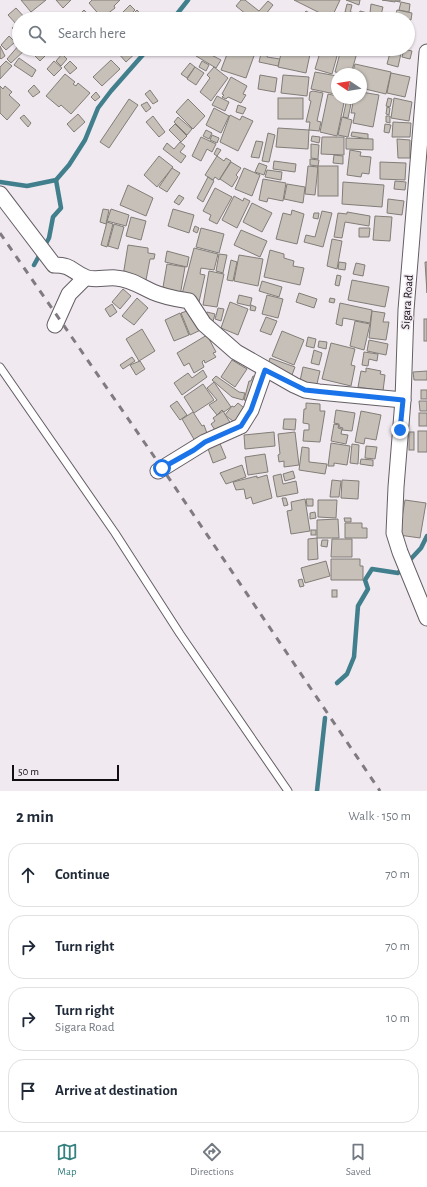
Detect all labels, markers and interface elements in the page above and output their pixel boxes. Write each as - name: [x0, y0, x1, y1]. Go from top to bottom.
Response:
- search box: [12, 12, 415, 56]
- icon: search: [26, 23, 48, 45]
- text: Search here: [58, 26, 126, 41]
- north arrow: [331, 68, 367, 104]
- street label: Sigara Road: [399, 274, 415, 330]
- route end: [391, 421, 409, 439]
- route start: [153, 459, 171, 477]
- scale bar: [12, 763, 119, 782]
- text: 50 m: [18, 766, 39, 777]
- text: 2 min: [16, 808, 54, 825]
- text: Walk · 150 m: [348, 810, 411, 823]
- icon: ahead: [17, 864, 39, 886]
- text: Continue: [55, 867, 110, 882]
- text: 70 m: [385, 868, 410, 881]
- icon: right: [17, 936, 39, 958]
- text: Turn right: [55, 939, 114, 954]
- text: 70 m: [385, 940, 410, 953]
- text: Turn right: [55, 1003, 114, 1018]
- icon: right: [17, 1008, 39, 1030]
- text: 10 m: [386, 1012, 410, 1025]
- text: Sigara Road: [55, 1021, 114, 1034]
- icon: arrive: [17, 1080, 39, 1102]
- text: Arrive at destination: [55, 1083, 178, 1098]
- tab: Map: [56, 1141, 78, 1178]
- tab: Directions: [190, 1141, 234, 1178]
- tab: Saved: [346, 1141, 371, 1178]

